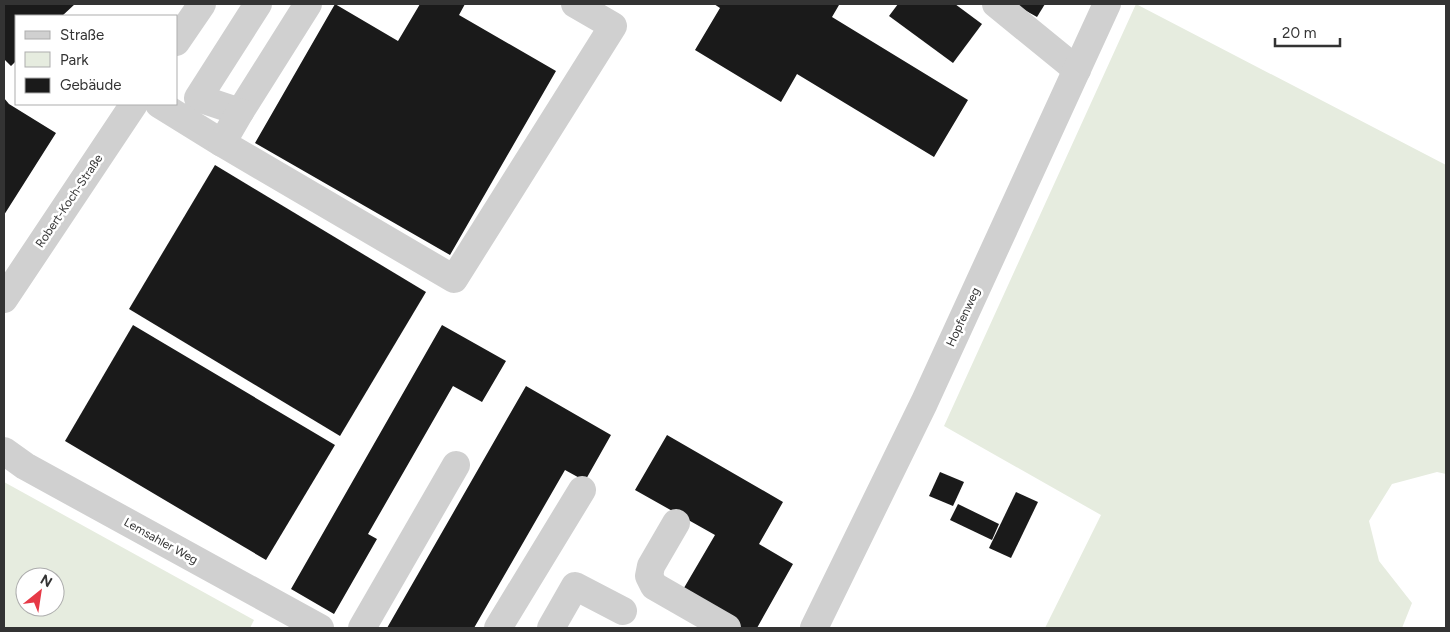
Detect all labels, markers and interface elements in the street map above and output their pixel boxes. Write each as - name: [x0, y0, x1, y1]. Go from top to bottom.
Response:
- legend: [15, 15, 178, 105]
- scale bar: [1275, 15, 1340, 47]
- text: 20 m: [1282, 24, 1316, 42]
- text: Straße: [60, 26, 104, 44]
- text: Park: [60, 51, 89, 69]
- text: Gebäude: [60, 76, 121, 94]
- street label: Robert-Koch-Straße: [33, 151, 106, 250]
- street label: Hopfenweg: [943, 285, 983, 349]
- street label: Lemsahler Weg: [122, 515, 200, 567]
- north arrow: [15, 567, 65, 617]
- text: N: [37, 571, 55, 591]

